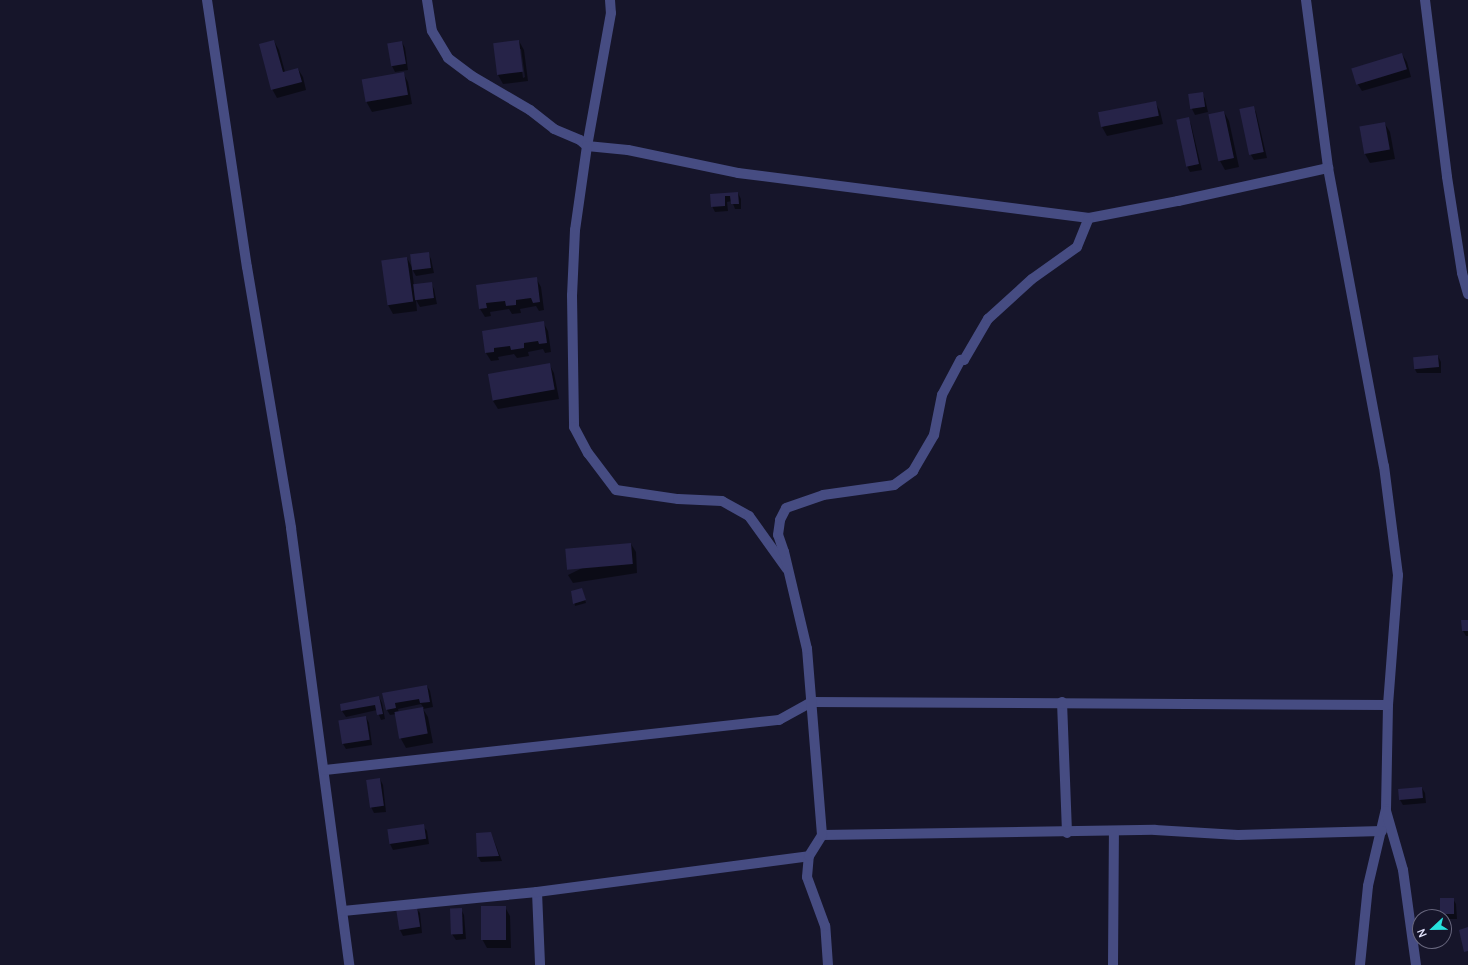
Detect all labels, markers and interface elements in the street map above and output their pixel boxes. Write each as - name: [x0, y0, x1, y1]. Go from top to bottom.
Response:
- north arrow: [1412, 909, 1452, 949]
- text: N: [1413, 927, 1430, 940]

